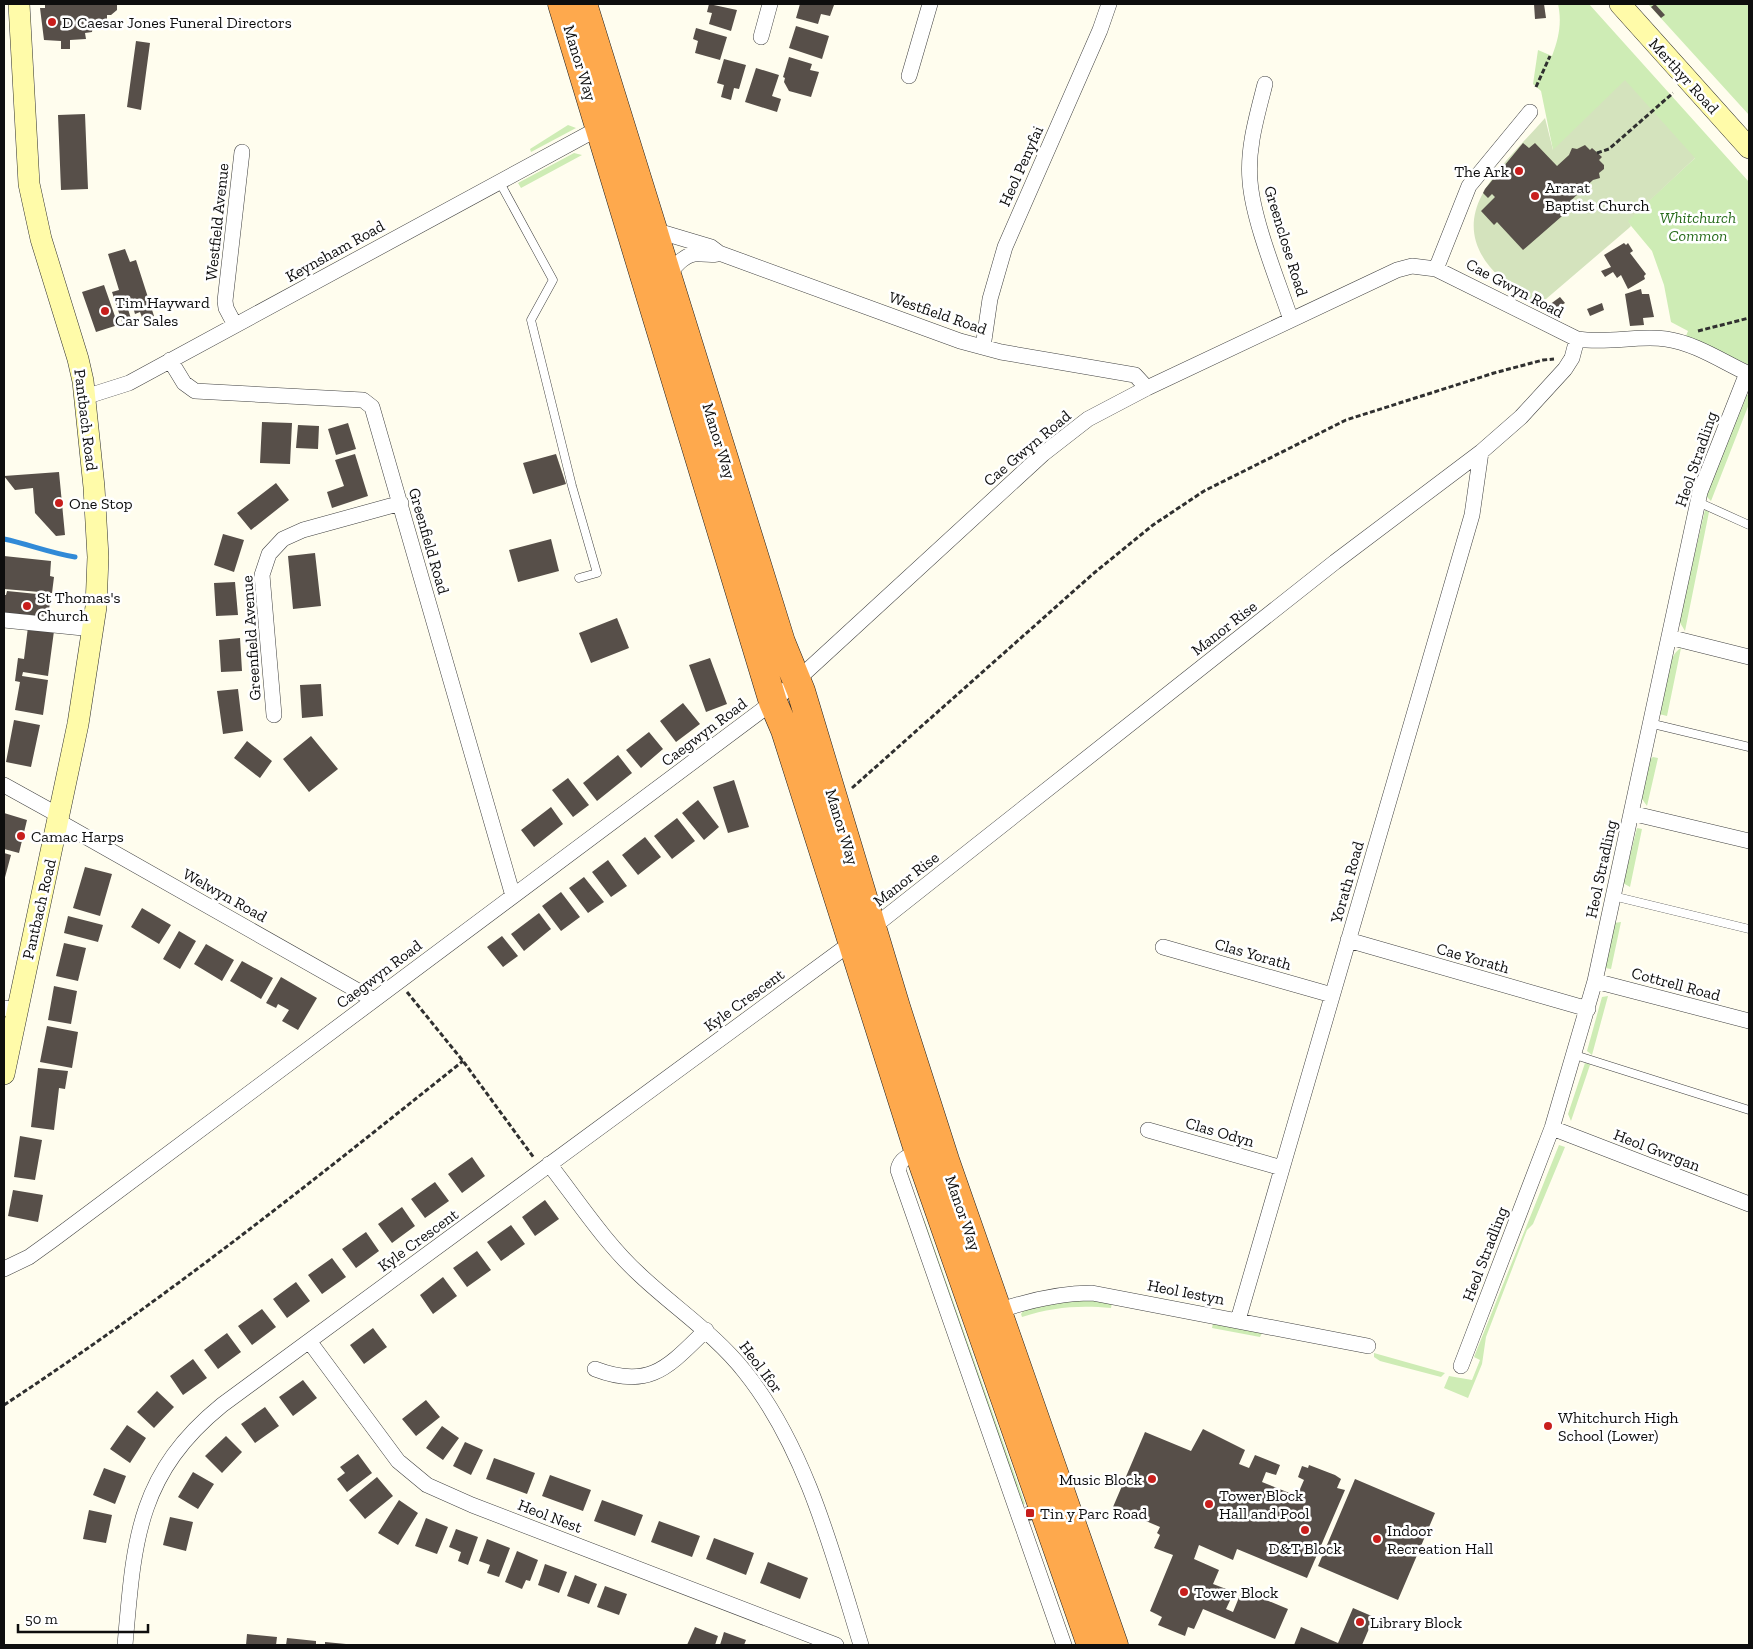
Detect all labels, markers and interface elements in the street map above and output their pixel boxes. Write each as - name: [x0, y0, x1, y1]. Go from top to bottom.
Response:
- place label: D Caesar Jones Funeral Directors: [62, 13, 292, 32]
- marker: D Caesar Jones Funeral Directors: [46, 16, 58, 28]
- street label: Manor Way: [559, 23, 601, 104]
- street label: Merthyr Road: [1645, 34, 1723, 118]
- street label: Heol Penyfai: [995, 122, 1047, 209]
- street label: Westfield Avenue: [201, 162, 233, 282]
- place label: The Ark: [1454, 162, 1510, 181]
- marker: The Ark: [1513, 165, 1525, 177]
- place label: Ararat Baptist Church: [1545, 178, 1650, 215]
- street label: Greenclose Road: [1260, 184, 1312, 299]
- marker: Ararat Baptist Church: [1529, 190, 1541, 202]
- park label: Whitchurch Common: [1660, 208, 1736, 245]
- street label: Keynsham Road: [282, 216, 388, 286]
- street label: Cae Gwyn Road: [1463, 254, 1567, 322]
- street label: Westfield Road: [887, 287, 990, 339]
- place label: Tim Hayward Car Sales: [115, 293, 210, 330]
- marker: Tim Hayward Car Sales: [99, 305, 111, 317]
- street label: Pantbach Road: [70, 368, 102, 472]
- street label: Manor Way: [698, 401, 740, 482]
- street label: Cae Gwyn Road: [980, 406, 1075, 490]
- street label: Heol Stradling: [1671, 409, 1721, 509]
- street label: Greenfield Road: [405, 486, 453, 597]
- place label: One Stop: [69, 494, 133, 513]
- marker: One Stop: [53, 497, 65, 509]
- street label: Greenfield Avenue: [237, 575, 265, 701]
- place label: St Thomas's Church: [37, 588, 121, 625]
- street label: Manor Rise: [1187, 596, 1261, 660]
- marker: St Thomas's Church: [21, 600, 33, 612]
- street label: Caegwyn Road: [658, 694, 751, 770]
- street label: Manor Way: [821, 787, 863, 868]
- street label: Heol Stradling: [1581, 818, 1621, 920]
- place label: Camac Harps: [31, 827, 124, 846]
- marker: Camac Harps: [15, 830, 27, 842]
- street label: Yorath Road: [1326, 839, 1368, 926]
- street label: Manor Rise: [869, 847, 943, 911]
- street label: Pantbach Road: [18, 857, 60, 961]
- street label: Welwyn Road: [180, 864, 271, 926]
- street label: Clas Yorath: [1213, 934, 1293, 974]
- street label: Caegwyn Road: [333, 936, 426, 1012]
- street label: Cae Yorath: [1434, 939, 1512, 977]
- street label: Cottrell Road: [1629, 963, 1723, 1005]
- street label: Kyle Crescent: [700, 965, 788, 1035]
- street label: Clas Odyn: [1183, 1113, 1257, 1151]
- street label: Heol Gwrgan: [1611, 1125, 1704, 1175]
- street label: Manor Way: [941, 1173, 985, 1254]
- street label: Heol Stradling: [1458, 1204, 1512, 1304]
- street label: Kyle Crescent: [374, 1205, 462, 1275]
- street label: Heol Iestyn: [1146, 1275, 1227, 1309]
- street label: Heol Ifor: [735, 1337, 787, 1397]
- place label: Whitchurch High School (Lower): [1558, 1408, 1679, 1445]
- marker: Whitchurch High School (Lower): [1542, 1420, 1554, 1432]
- place label: Music Block: [1059, 1470, 1143, 1489]
- marker: Music Block: [1146, 1473, 1158, 1485]
- place label: Tower Block Hall and Pool: [1219, 1486, 1310, 1523]
- street label: Heol Nest: [515, 1495, 585, 1537]
- marker: Tower Block Hall and Pool: [1203, 1498, 1215, 1510]
- place label: Tin y Parc Road: [1040, 1504, 1147, 1523]
- marker: Tin y Parc Road: [1024, 1507, 1036, 1519]
- place label: Indoor Recreation Hall: [1387, 1521, 1493, 1558]
- marker: D&T Block: [1299, 1524, 1311, 1536]
- marker: Indoor Recreation Hall: [1371, 1533, 1383, 1545]
- place label: D&T Block: [1268, 1539, 1342, 1558]
- place label: Tower Block: [1194, 1583, 1279, 1602]
- marker: Tower Block: [1178, 1586, 1190, 1598]
- scale bar: [18, 1602, 148, 1634]
- text: 50 m: [25, 1610, 58, 1628]
- place label: Library Block: [1370, 1613, 1463, 1632]
- marker: Library Block: [1354, 1616, 1366, 1628]

